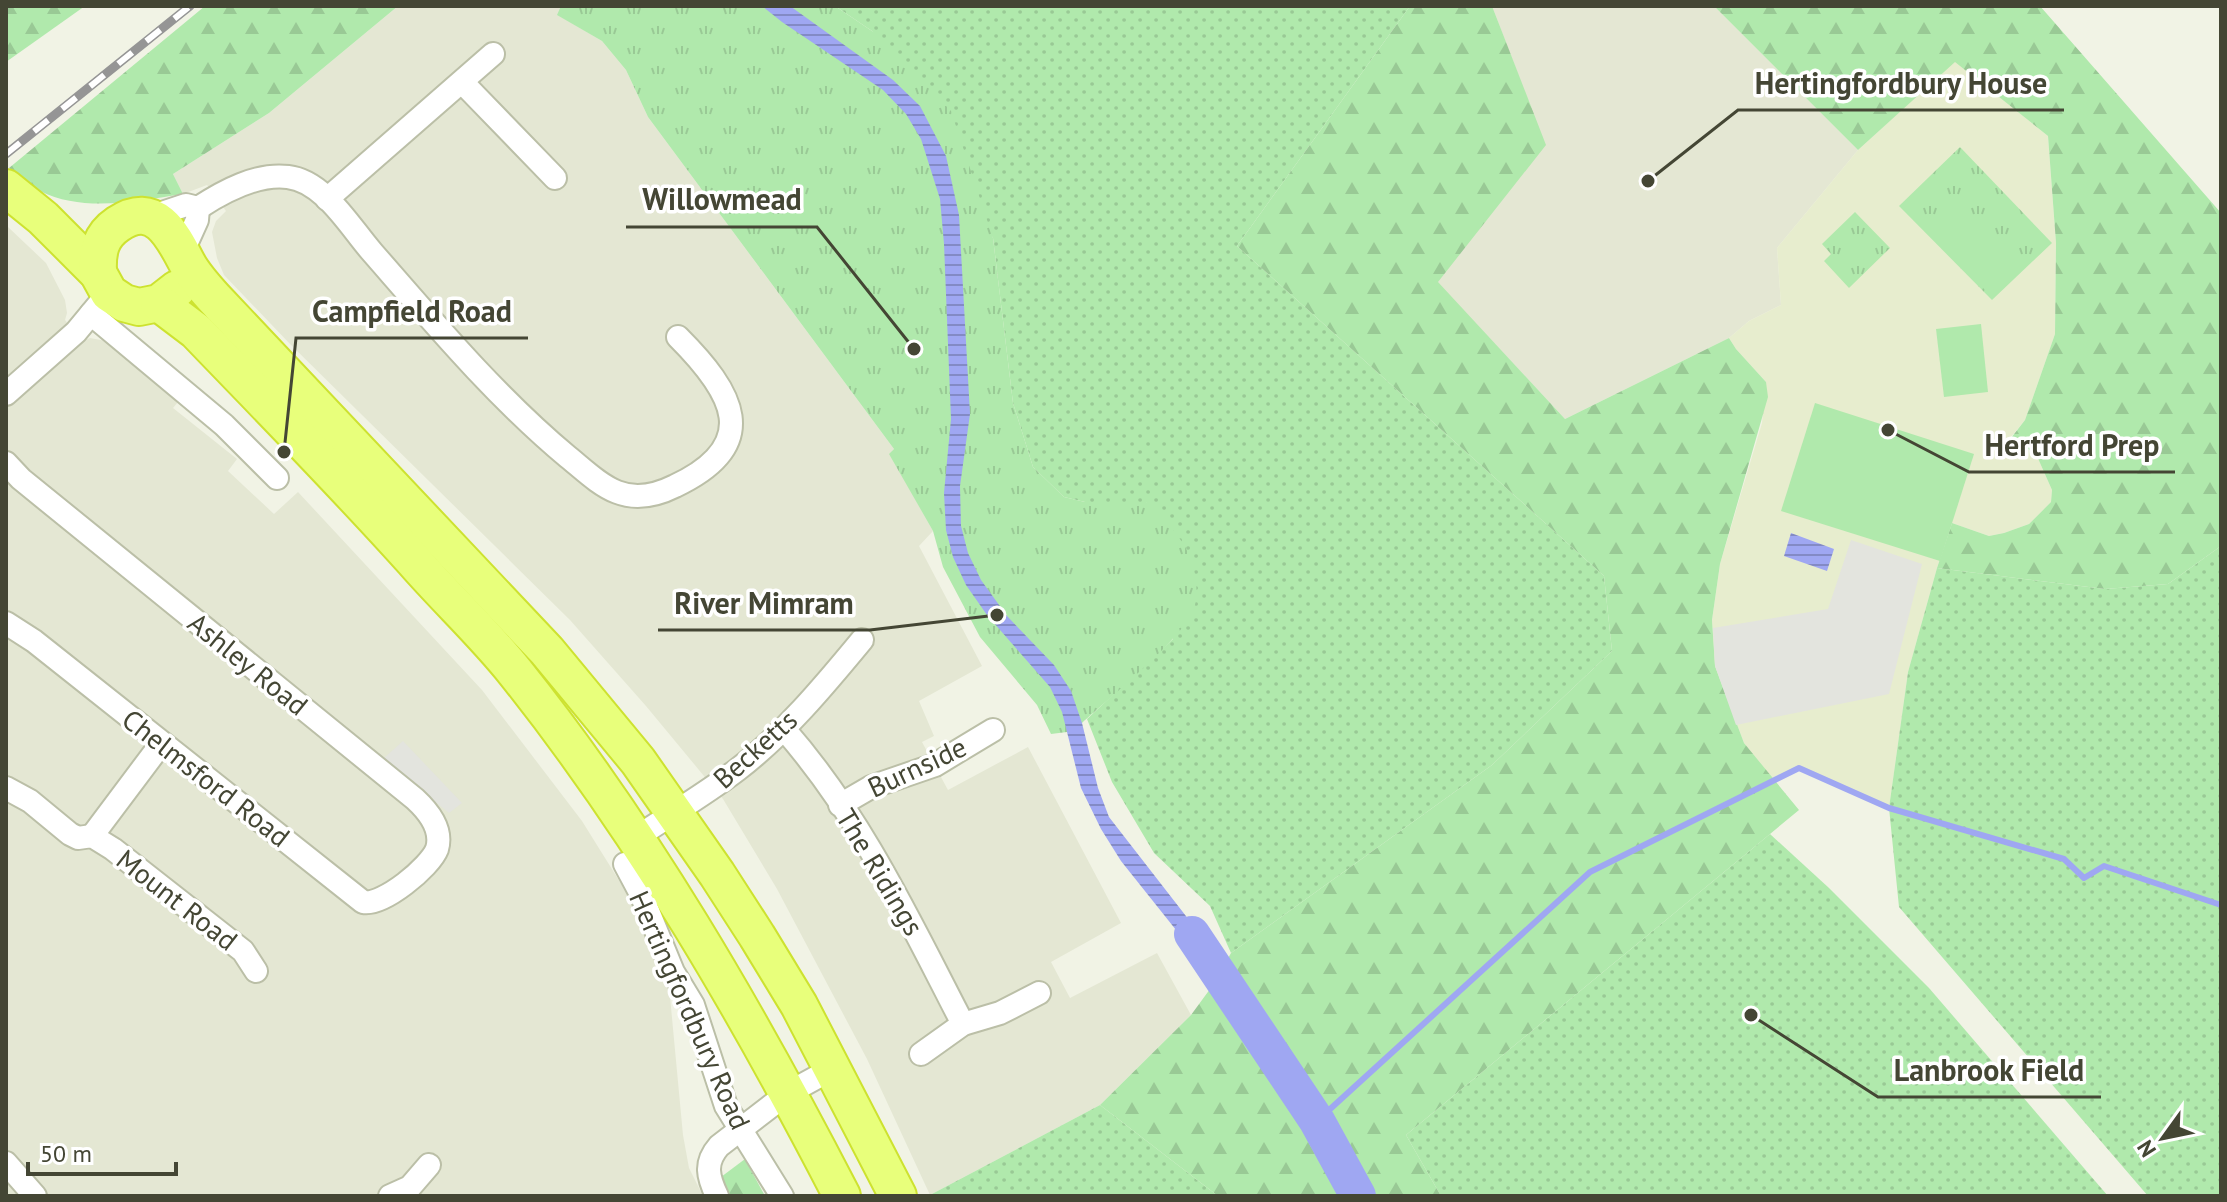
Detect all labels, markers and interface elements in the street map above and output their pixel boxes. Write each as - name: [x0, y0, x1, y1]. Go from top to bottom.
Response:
- callout: Hertingfordbury House: [1738, 56, 2064, 110]
- text: Hertingfordbury House: [1755, 63, 2047, 102]
- callout: Willowmead: [626, 173, 817, 227]
- text: Willowmead: [642, 179, 802, 218]
- callout: Campfield Road: [296, 284, 528, 338]
- text: Campfield Road: [312, 291, 512, 330]
- callout: Hertford Prep: [1969, 418, 2175, 472]
- text: Hertford Prep: [1985, 425, 2159, 464]
- callout: River Mimram: [658, 576, 870, 630]
- text: River Mimram: [674, 583, 854, 622]
- street label: Ashley Road: [181, 604, 316, 723]
- street label: Chelmsford Road: [115, 700, 298, 855]
- street label: Becketts: [705, 701, 805, 796]
- street label: Burnside: [861, 728, 972, 805]
- street label: The Ridings: [828, 802, 933, 942]
- street label: Mount Road: [109, 841, 245, 958]
- street label: Hertingfordbury Road: [621, 885, 760, 1135]
- callout: Lanbrook Field: [1878, 1043, 2101, 1097]
- text: Lanbrook Field: [1894, 1050, 2084, 1089]
- north arrow: [2123, 1098, 2203, 1178]
- scale bar: [28, 1126, 176, 1176]
- text: N: [2131, 1135, 2162, 1163]
- text: 50 m: [40, 1138, 92, 1169]

